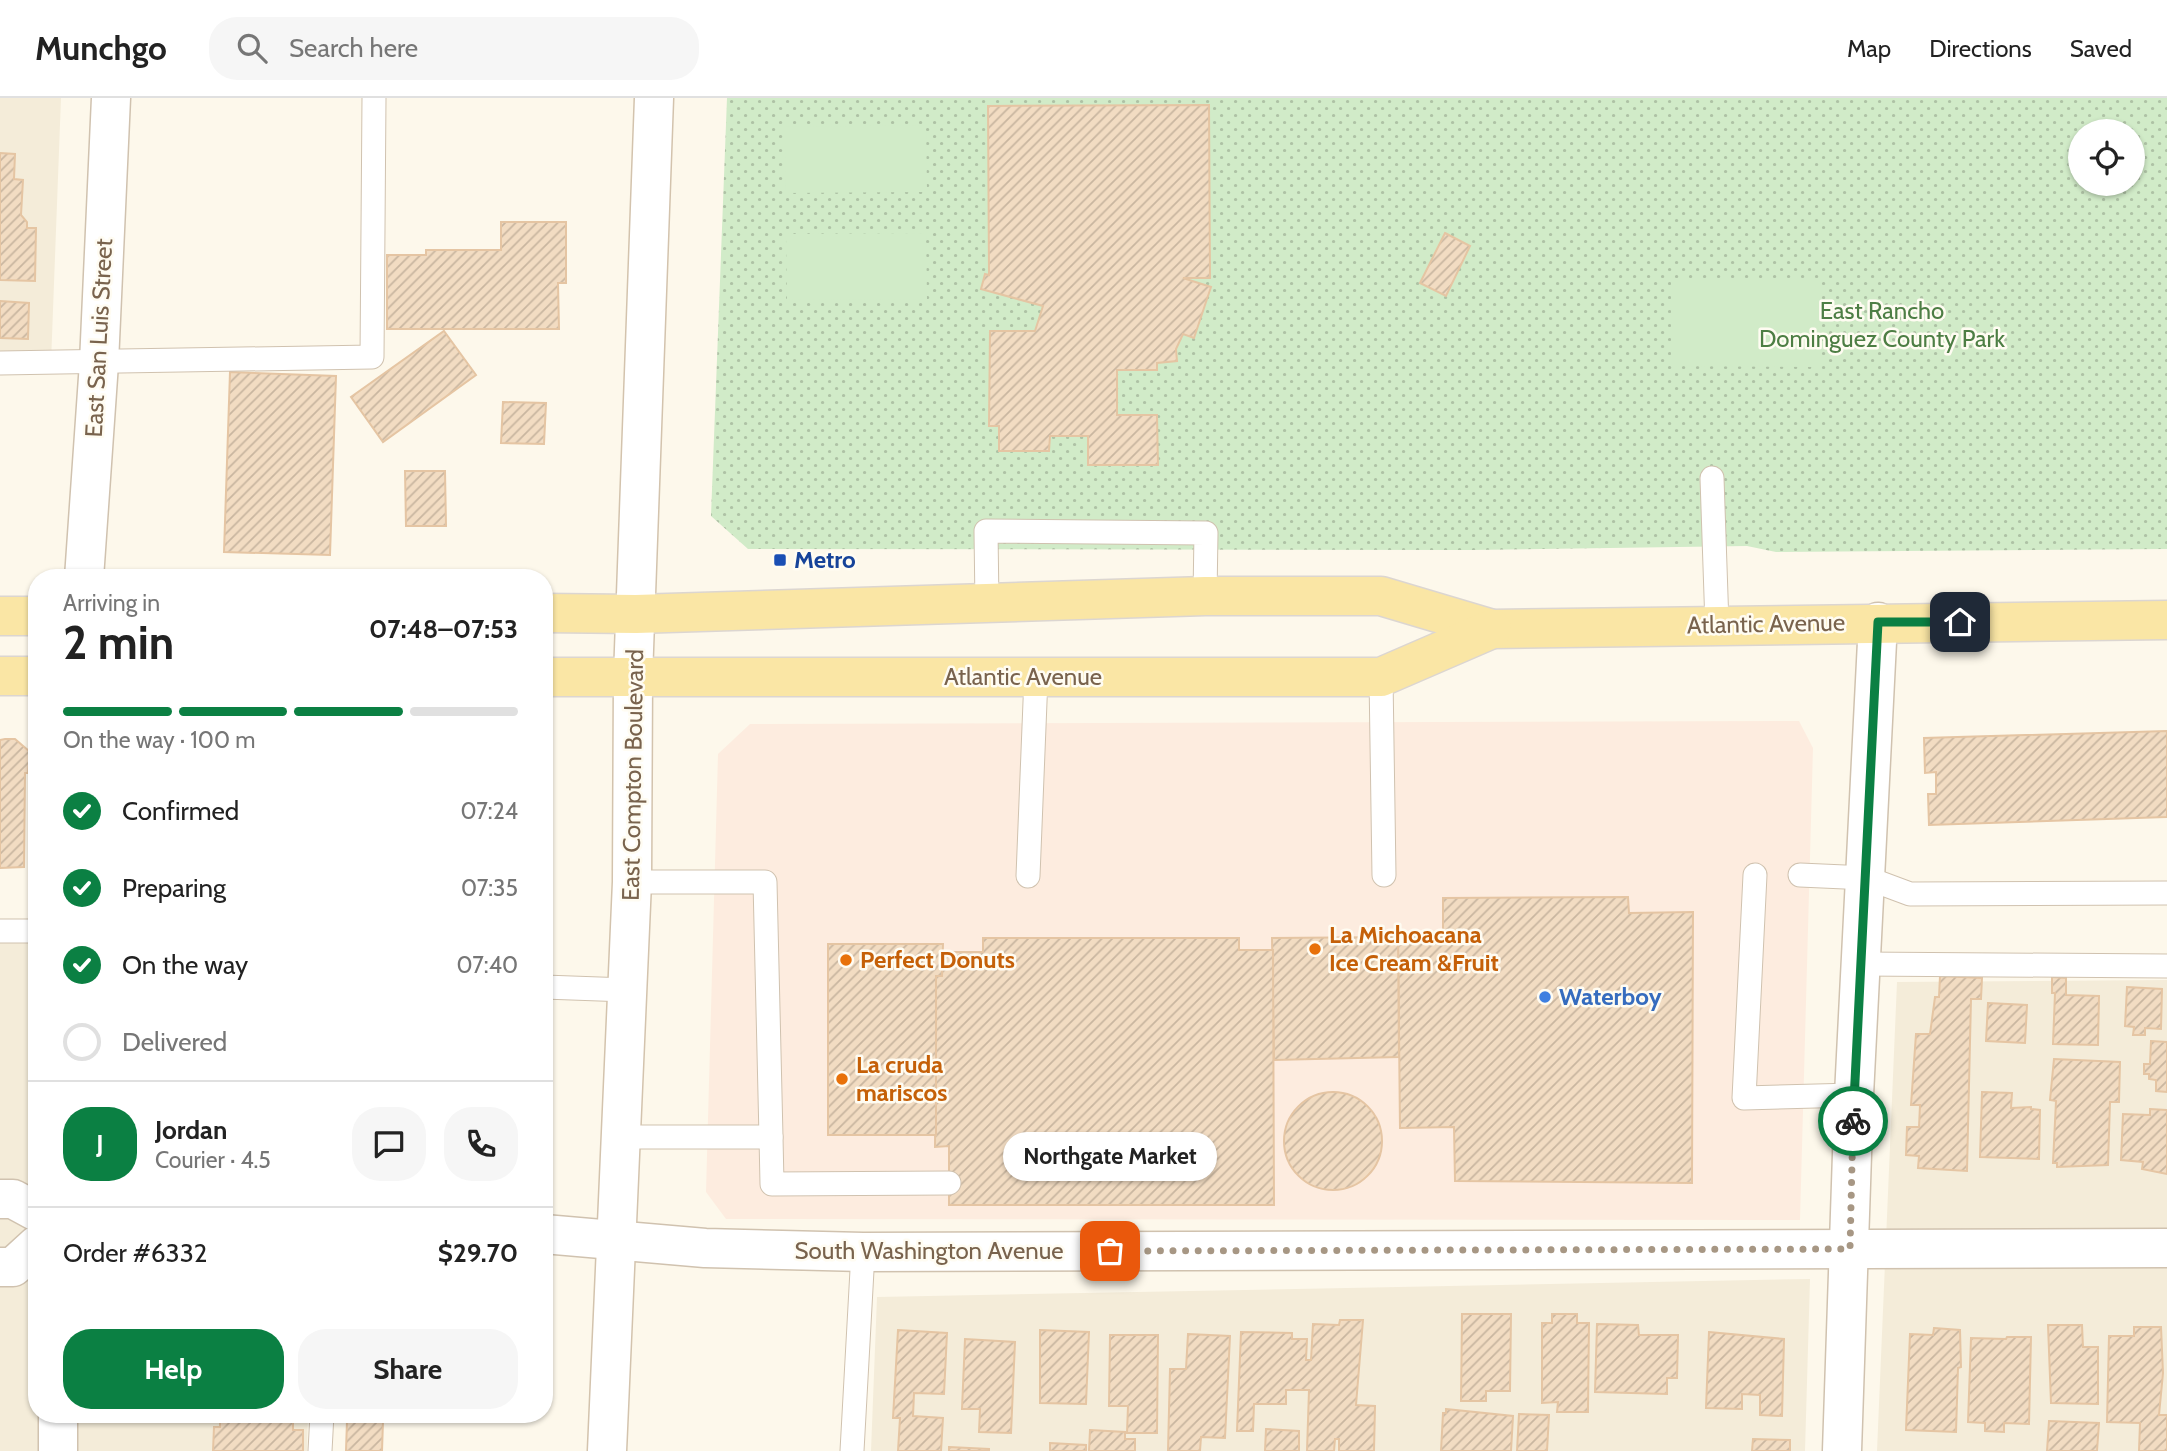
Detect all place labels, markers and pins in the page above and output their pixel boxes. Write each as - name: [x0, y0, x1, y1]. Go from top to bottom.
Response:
- place label: Metro: [794, 545, 856, 574]
- marker: Metro: [772, 552, 788, 568]
- pin: [1930, 592, 1990, 652]
- place label: La Michoacana Ice Cream &Fruit: [1329, 920, 1499, 977]
- marker: La Michoacana Ice Cream &Fruit: [1307, 941, 1323, 957]
- place label: Perfect Donuts: [860, 945, 1015, 974]
- marker: Perfect Donuts: [838, 952, 854, 968]
- place label: Waterboy: [1559, 982, 1662, 1011]
- marker: Waterboy: [1537, 989, 1553, 1005]
- place label: La cruda mariscos: [856, 1050, 947, 1107]
- marker: La cruda mariscos: [834, 1071, 850, 1087]
- callout: Northgate Market: [1003, 1132, 1217, 1181]
- pin: [1080, 1221, 1140, 1281]

